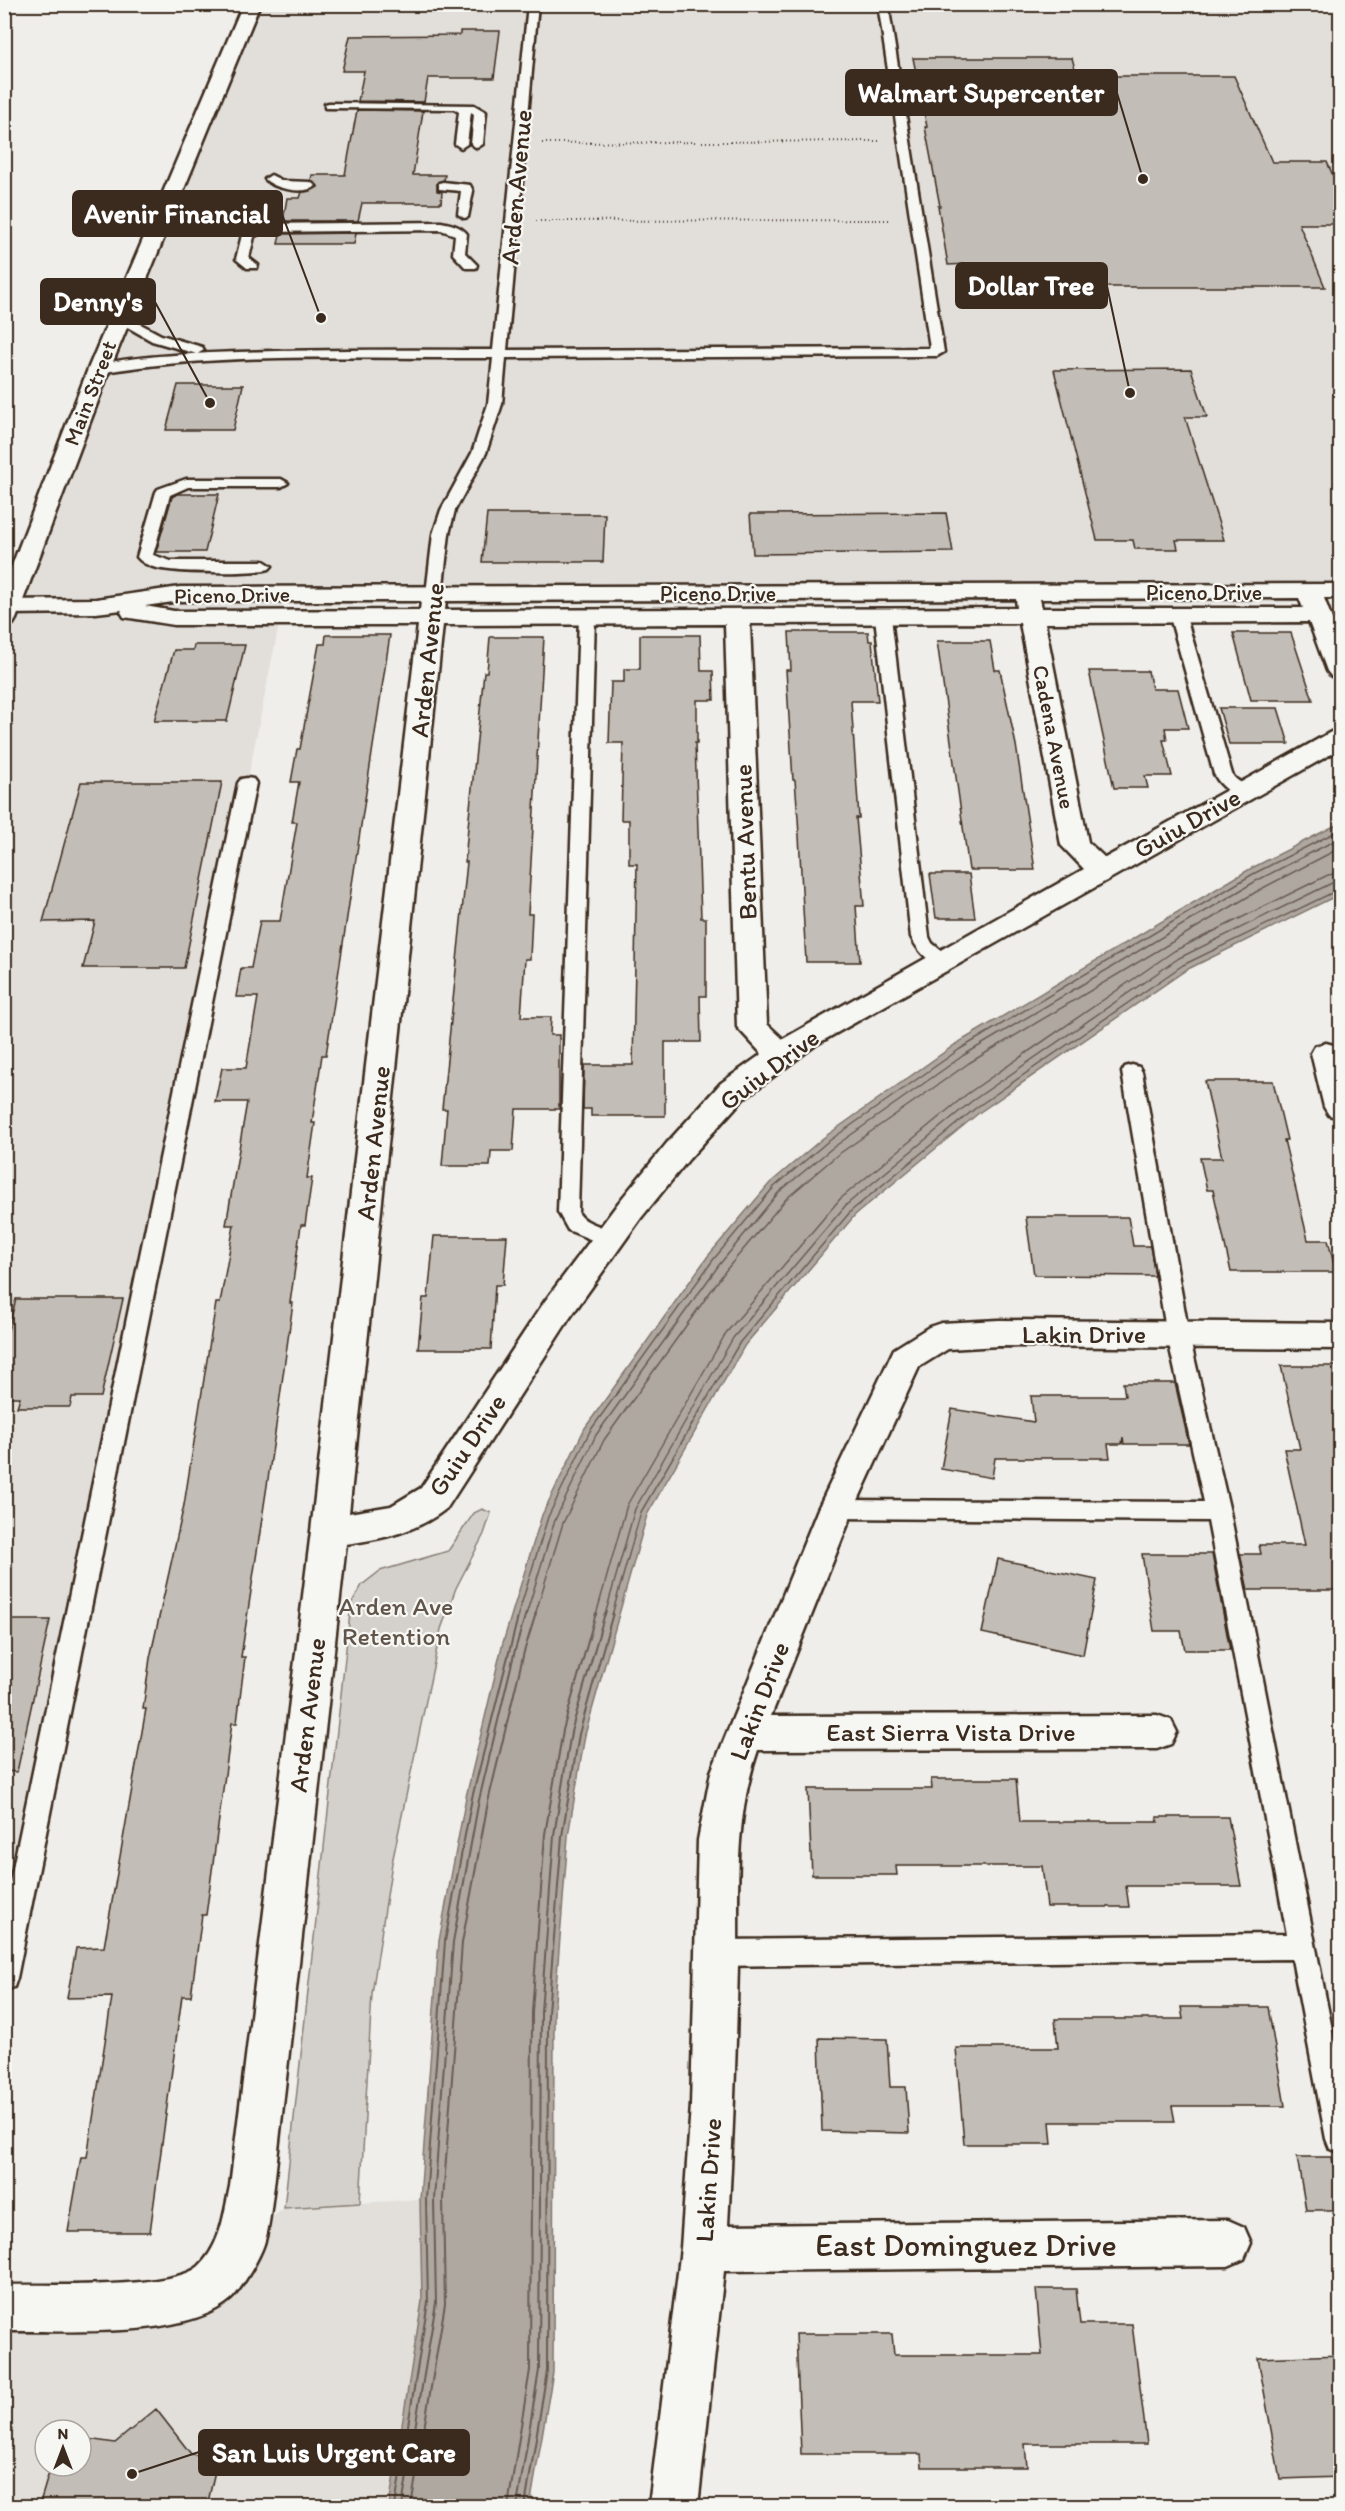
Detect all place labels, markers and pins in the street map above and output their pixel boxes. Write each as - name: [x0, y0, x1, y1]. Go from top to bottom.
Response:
- callout: Walmart Supercenter: [846, 70, 1117, 115]
- callout: Avenir Financial: [73, 191, 282, 236]
- callout: Dollar Tree: [956, 263, 1107, 308]
- callout: Denny's: [41, 279, 155, 324]
- callout: San Luis Urgent Care: [199, 2430, 469, 2475]

